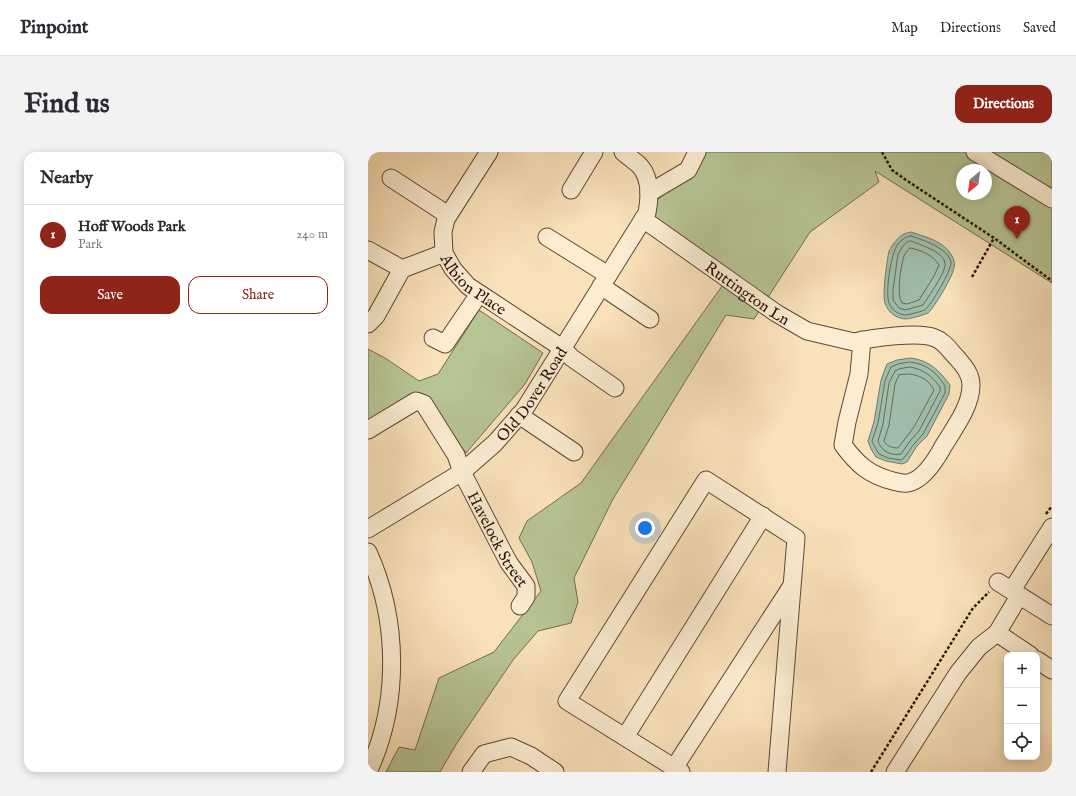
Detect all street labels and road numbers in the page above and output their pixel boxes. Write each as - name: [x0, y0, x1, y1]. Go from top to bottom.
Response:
- street label: Albion Place: [434, 250, 510, 321]
- street label: Ruttington Ln: [700, 258, 793, 331]
- street label: Old Dover Road: [493, 344, 573, 447]
- street label: Havelock Street: [462, 489, 532, 592]

